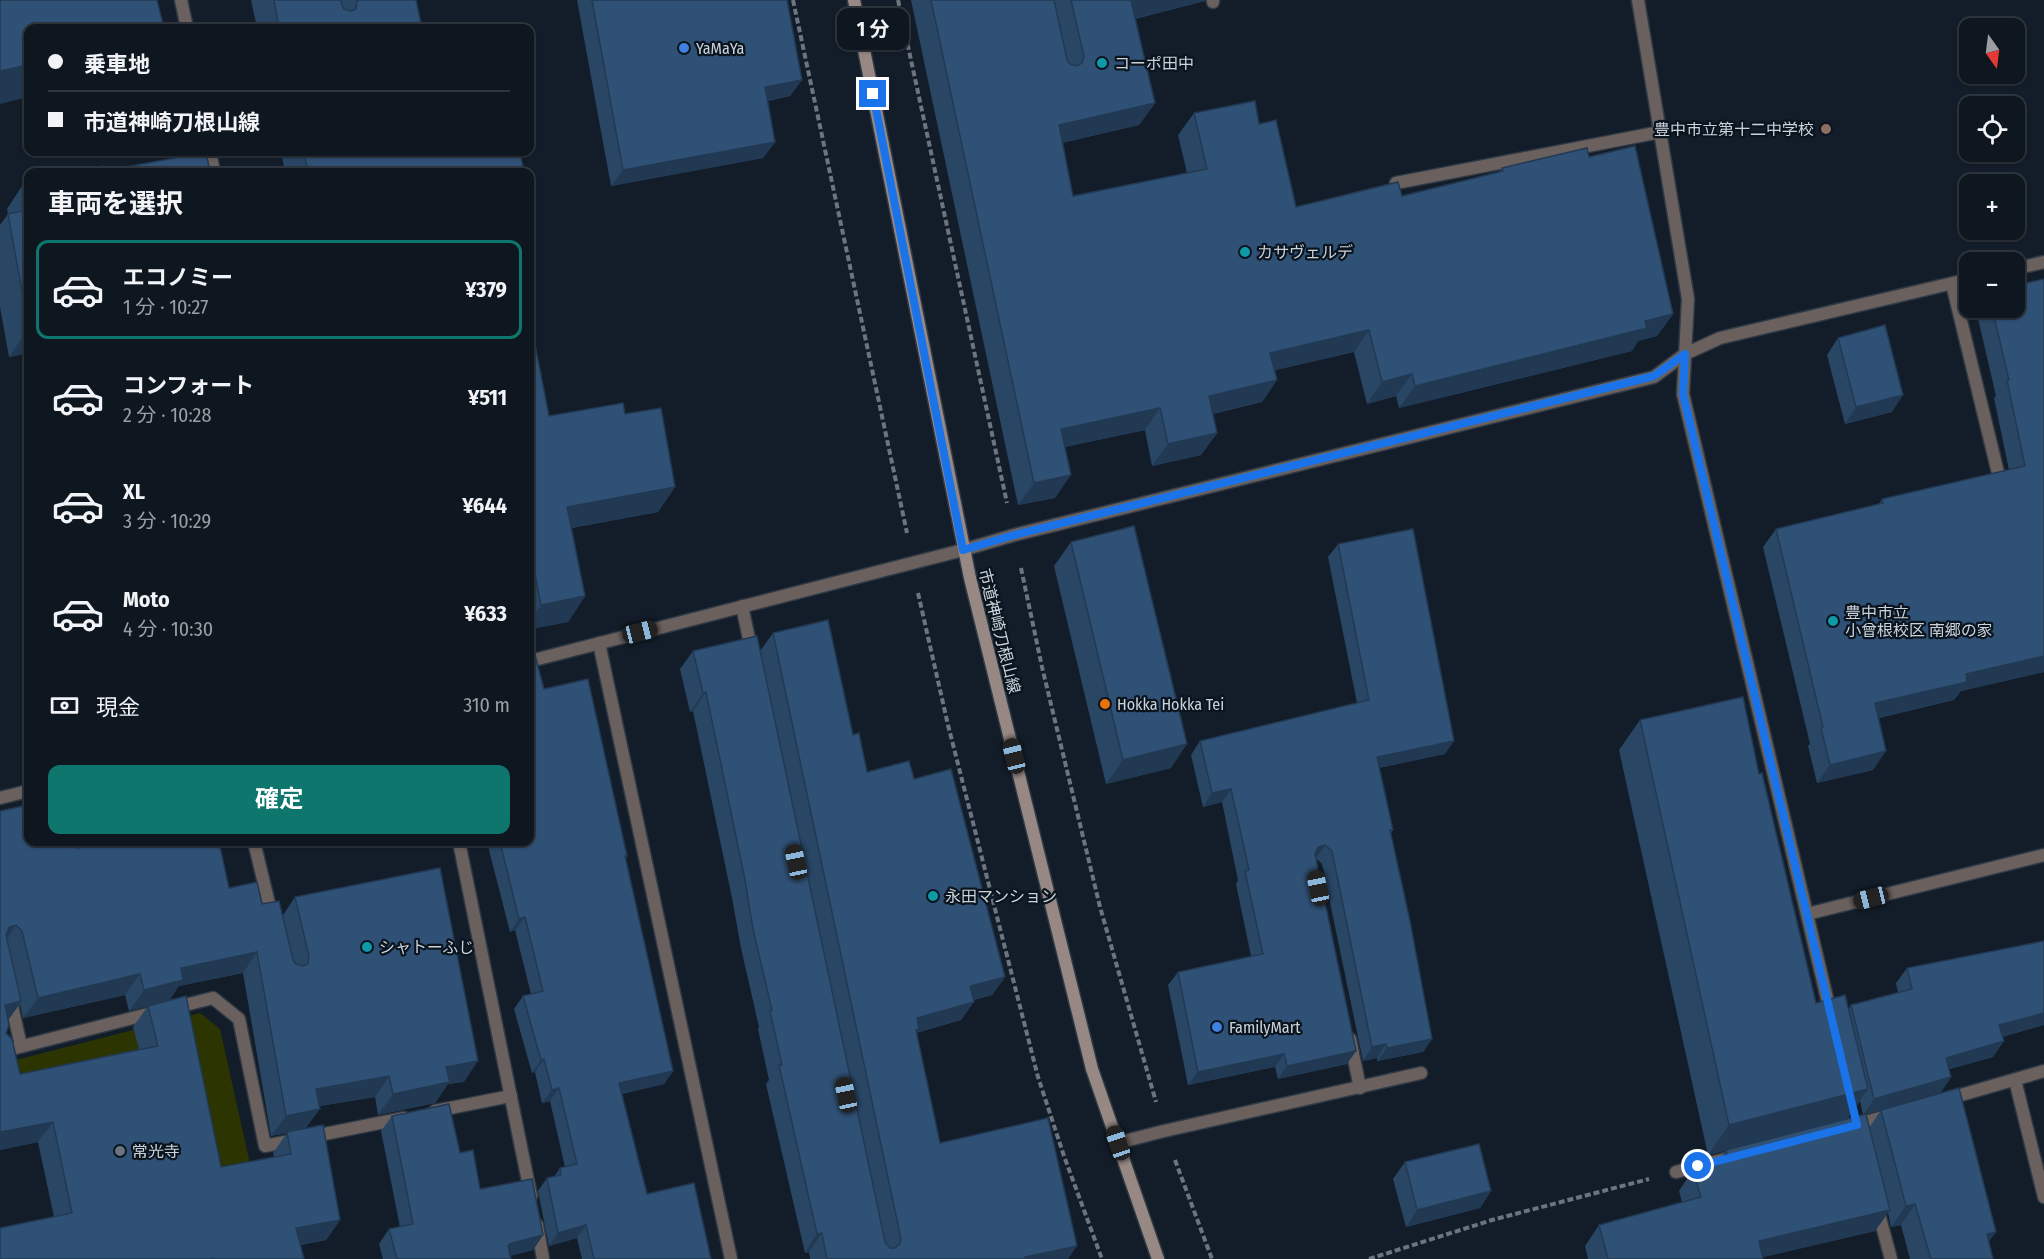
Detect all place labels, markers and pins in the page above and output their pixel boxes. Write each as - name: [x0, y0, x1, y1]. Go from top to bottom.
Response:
- place label: YaMaYa: [696, 39, 744, 58]
- marker: YaMaYa: [677, 41, 691, 55]
- place label: コーポ田中: [1114, 54, 1194, 73]
- marker: コーポ田中: [1095, 56, 1109, 70]
- place label: 豊中市立第十二中学校: [1654, 120, 1814, 139]
- marker: 豊中市立第十二中学校: [1819, 122, 1833, 136]
- place label: カサヴェルデ: [1257, 243, 1353, 262]
- marker: カサヴェルデ: [1238, 245, 1252, 259]
- place label: 豊中市立 小曾根校区 南郷の家: [1845, 603, 1993, 640]
- marker: 豊中市立 小曾根校区 南郷の家: [1826, 614, 1840, 628]
- place label: Hokka Hokka Tei: [1117, 695, 1224, 714]
- marker: Hokka Hokka Tei: [1098, 697, 1112, 711]
- place label: 永田マンション: [945, 887, 1057, 906]
- marker: 永田マンション: [926, 889, 940, 903]
- place label: シャトーふじ: [379, 938, 474, 957]
- marker: シャトーふじ: [360, 940, 374, 954]
- place label: FamilyMart: [1229, 1018, 1301, 1037]
- marker: FamilyMart: [1210, 1020, 1224, 1034]
- place label: 常光寺: [132, 1142, 180, 1161]
- marker: 常光寺: [113, 1144, 127, 1158]

